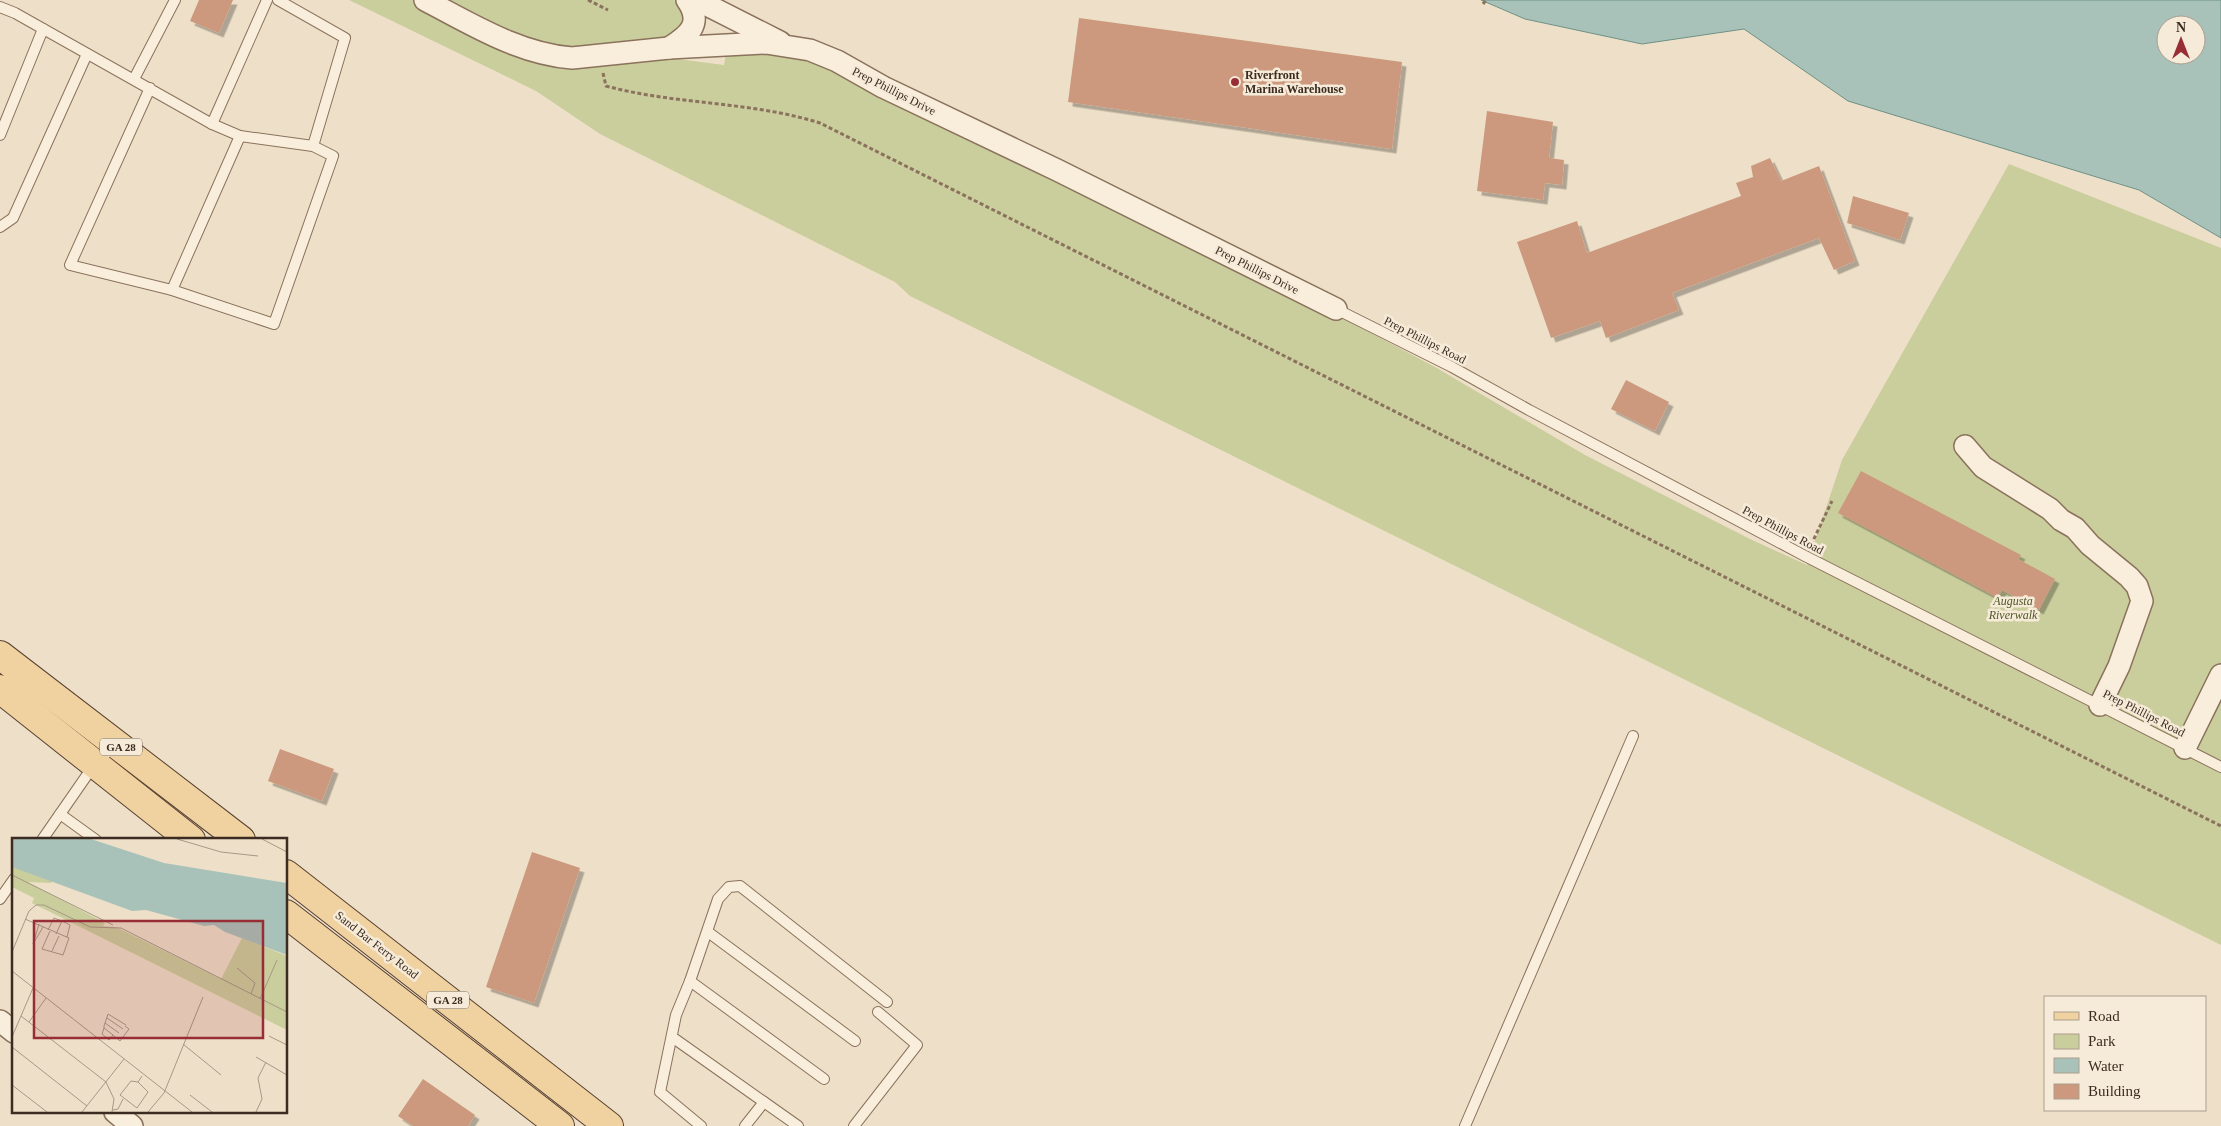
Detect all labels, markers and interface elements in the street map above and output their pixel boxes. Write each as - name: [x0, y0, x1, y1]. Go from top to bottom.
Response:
- north arrow: [2156, 15, 2206, 65]
- text: N: [2176, 20, 2186, 35]
- street label: Prep Phillips Drive: [850, 64, 938, 118]
- place label: Riverfront Marina Warehouse: [1245, 68, 1344, 96]
- marker: Riverfront Marina Warehouse: [1229, 76, 1241, 88]
- street label: Prep Phillips Drive: [1213, 243, 1301, 297]
- street label: Prep Phillips Road: [1382, 313, 1468, 367]
- street label: Prep Phillips Road: [1740, 503, 1826, 557]
- park label: Augusta Riverwalk: [1988, 594, 2038, 622]
- street label: Prep Phillips Road: [2101, 686, 2187, 740]
- road number: GA 28: [100, 739, 142, 756]
- inset map: [12, 838, 288, 1114]
- street label: Sand Bar Ferry Road: [333, 908, 421, 982]
- road number: GA 28: [427, 992, 469, 1008]
- legend: [2044, 996, 2206, 1111]
- text: Road: [2088, 1008, 2120, 1024]
- text: Park: [2088, 1033, 2116, 1049]
- text: Water: [2088, 1058, 2123, 1074]
- text: Building: [2088, 1083, 2141, 1099]

